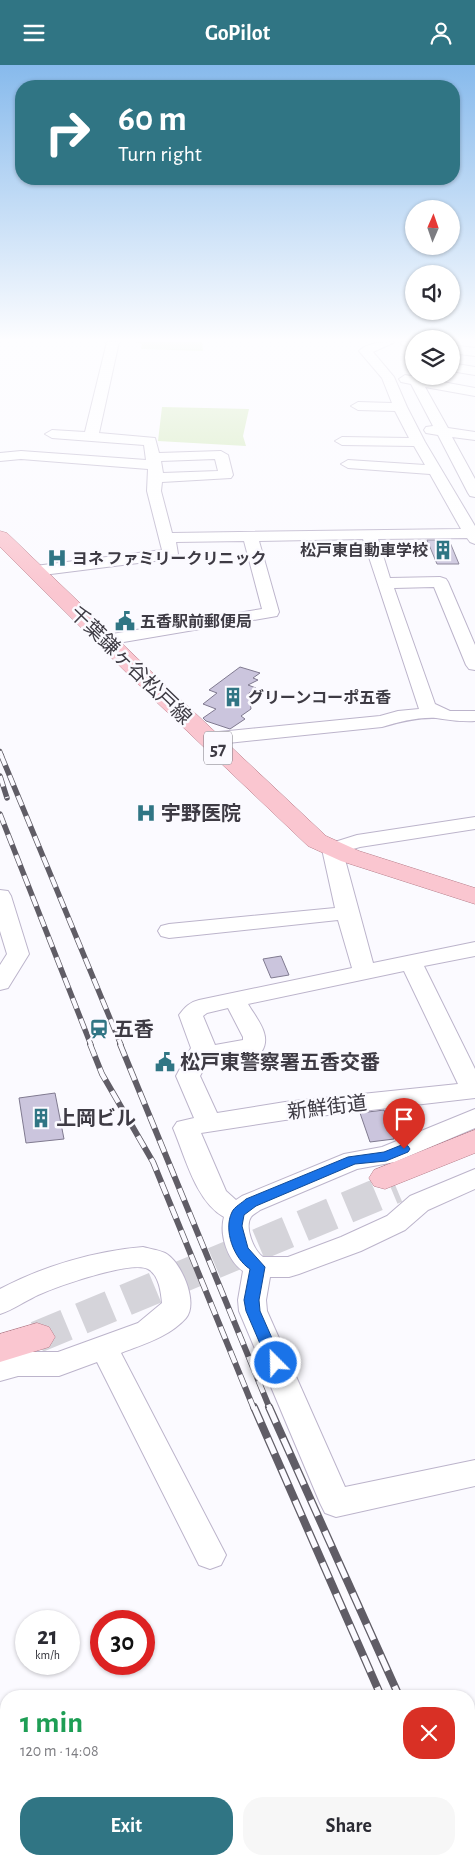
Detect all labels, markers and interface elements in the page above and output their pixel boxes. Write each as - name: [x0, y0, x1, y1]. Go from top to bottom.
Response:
- icon: menu: [20, 19, 48, 47]
- icon: person: [427, 19, 455, 47]
- text: GoPilot: [205, 22, 270, 44]
- icon: right: [35, 100, 100, 165]
- text: 60 m: [118, 102, 187, 137]
- text: Turn right: [118, 143, 202, 165]
- north arrow: [405, 200, 460, 255]
- map controls: [405, 200, 460, 385]
- button: sound: [405, 265, 460, 320]
- button: layers: [405, 330, 460, 385]
- building icon: 松戸東自動車学校: [432, 539, 454, 561]
- place label: 松戸東自動車学校: [300, 542, 428, 559]
- hospital icon: ヨネ ファミリークリニック: [46, 547, 68, 569]
- place label: ヨネ ファミリークリニック: [72, 550, 266, 567]
- street label: 千葉鎌ヶ谷松戸線: [66, 602, 196, 728]
- public building icon: 五香駅前郵便局: [114, 610, 136, 632]
- place label: 五香駅前郵便局: [140, 613, 252, 630]
- building icon: グリーンコーポ五香: [222, 686, 244, 708]
- place label: グリーンコーポ五香: [248, 688, 391, 706]
- road number: 57: [204, 731, 232, 765]
- hospital icon: 宇野医院: [135, 802, 157, 824]
- place label: 宇野医院: [161, 803, 241, 824]
- station icon: 五香: [88, 1018, 110, 1040]
- place label: 五香: [114, 1018, 154, 1040]
- public building icon: 松戸東警察署五香交番: [154, 1051, 176, 1073]
- place label: 松戸東警察署五香交番: [180, 1051, 380, 1073]
- street label: 新鮮街道: [286, 1092, 368, 1123]
- pin: [383, 1098, 425, 1149]
- icon: arrive: [390, 1105, 418, 1133]
- building icon: 上岡ビル: [30, 1107, 52, 1129]
- place label: 上岡ビル: [56, 1107, 136, 1129]
- position arrow: [249, 1336, 301, 1388]
- speed limit sign: 30: [90, 1610, 155, 1675]
- text: 21: [37, 1624, 58, 1649]
- text: km/h: [35, 1649, 60, 1661]
- button: close: [403, 1707, 455, 1759]
- text: 1 min: [20, 1708, 83, 1738]
- text: 120 m · 14:08: [20, 1743, 99, 1759]
- button: Exit: [20, 1797, 233, 1855]
- button: Share: [243, 1797, 455, 1855]

